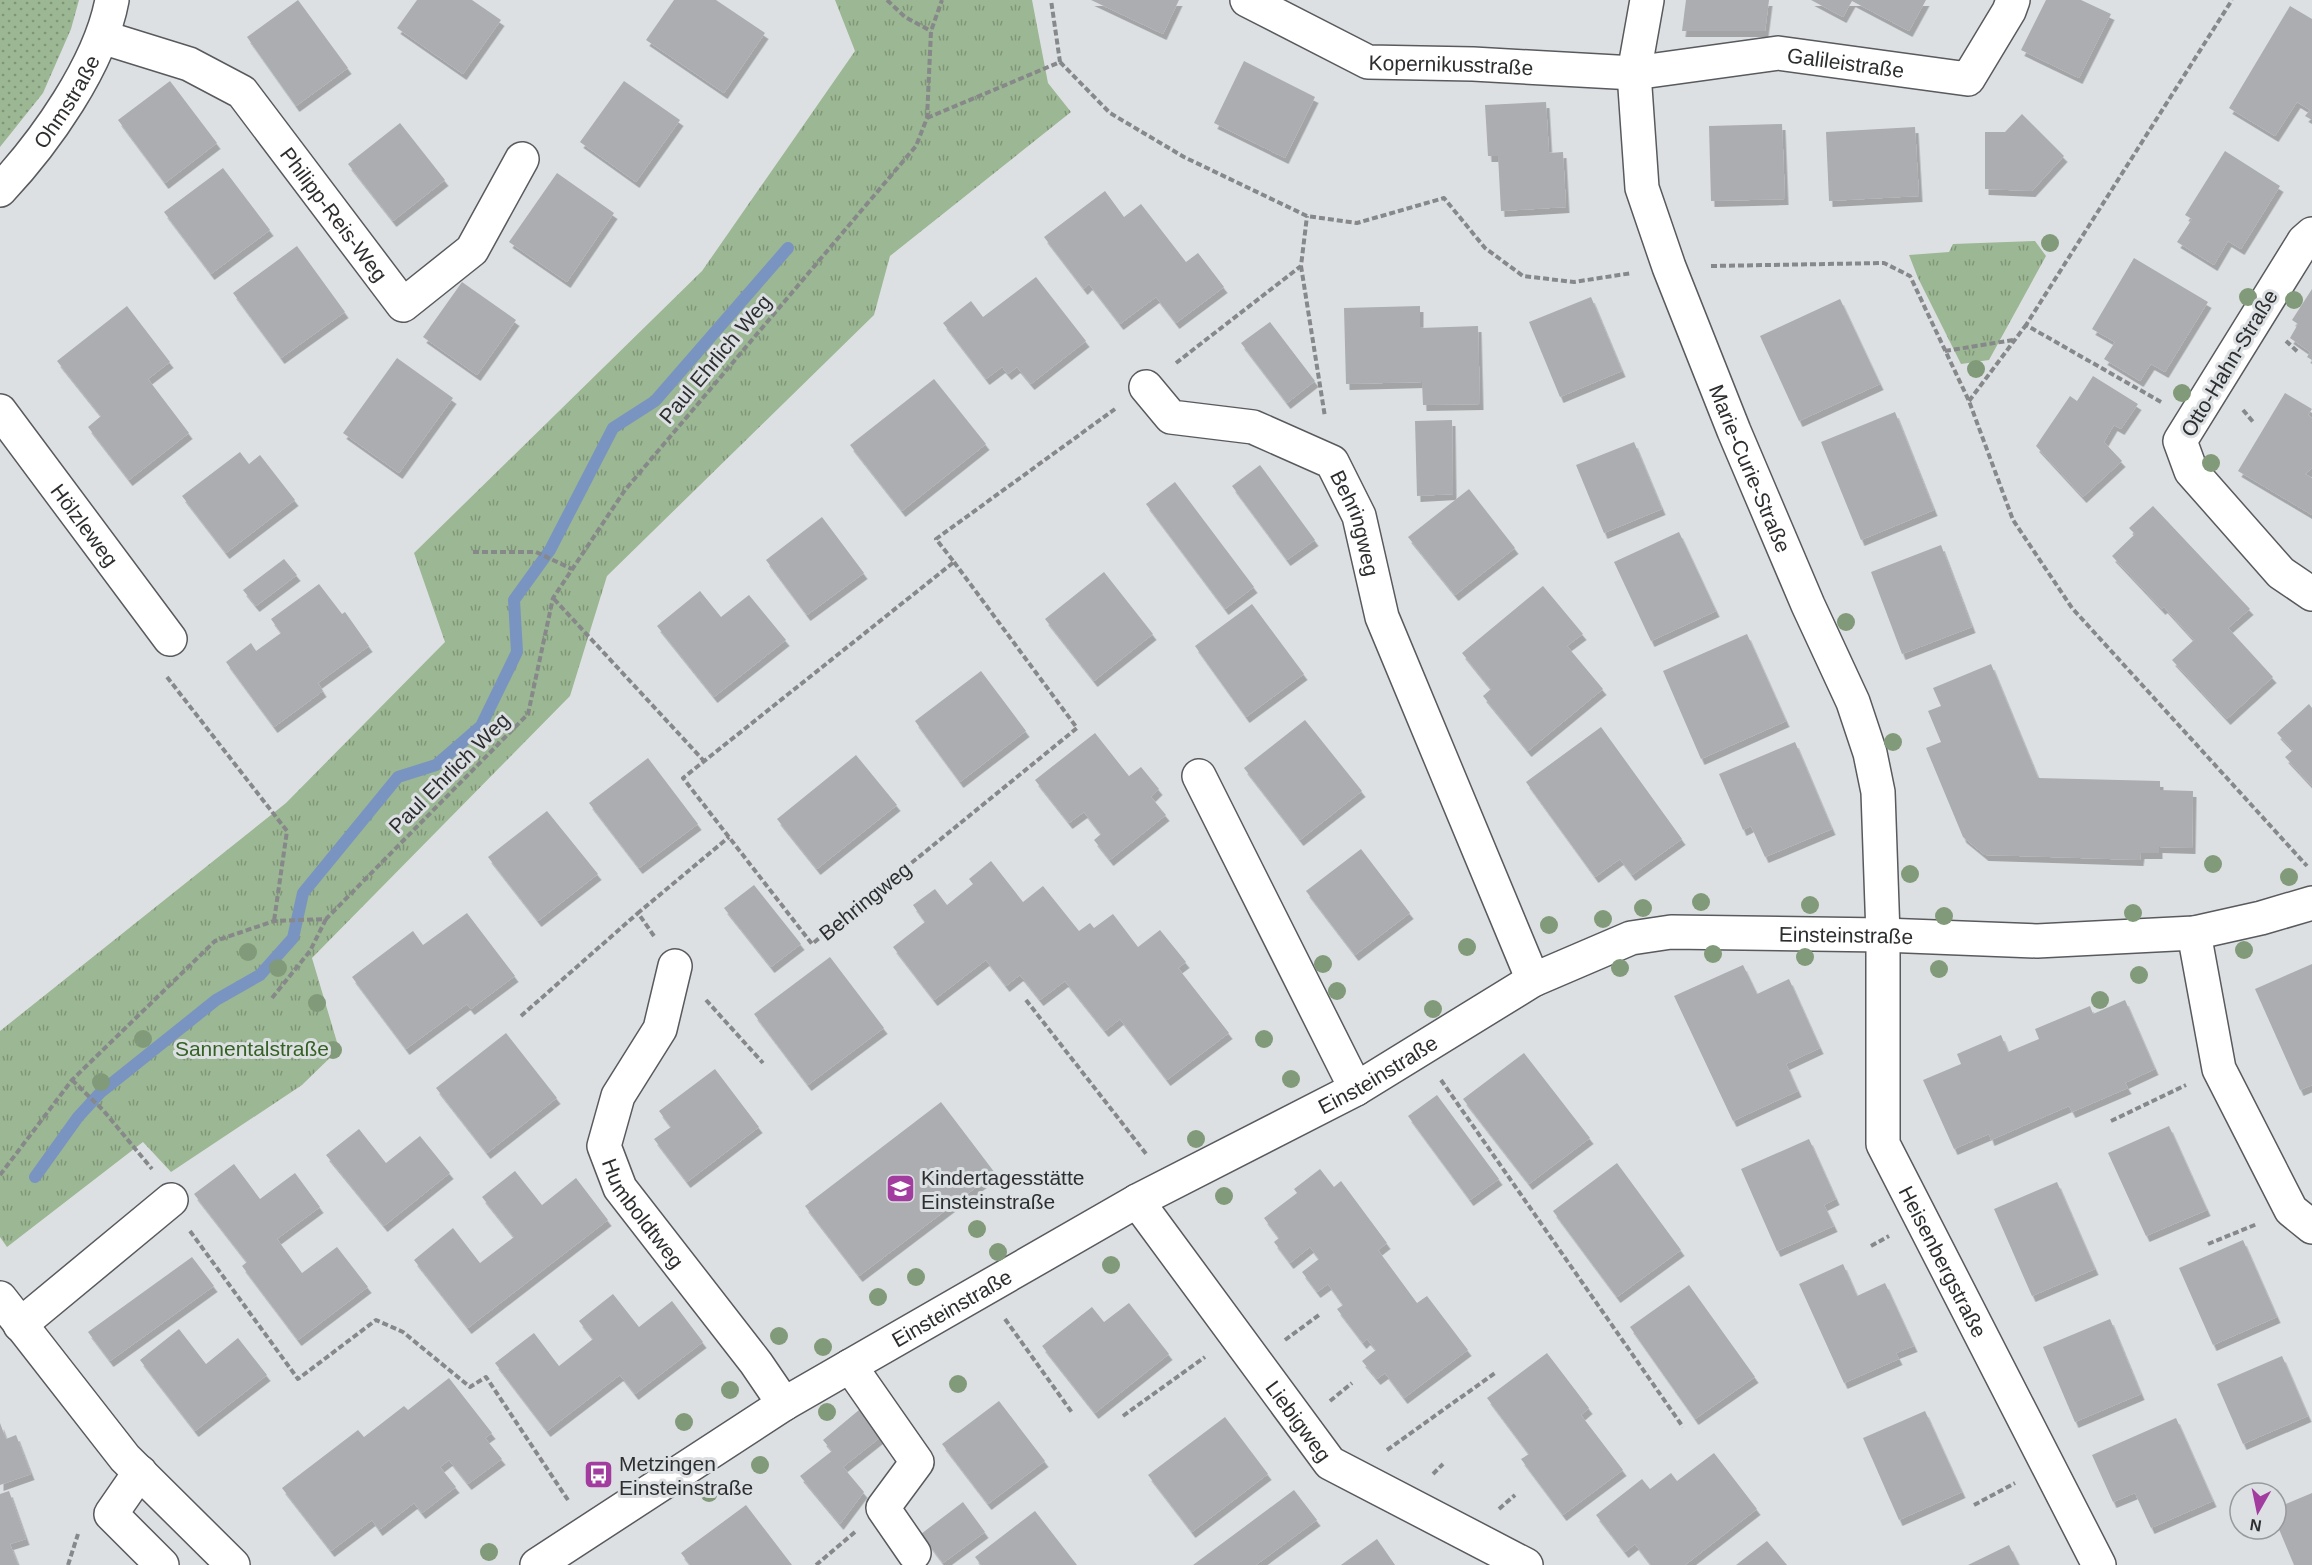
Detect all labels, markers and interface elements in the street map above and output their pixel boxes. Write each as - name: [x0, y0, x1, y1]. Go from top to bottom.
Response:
- street label: Galileistraße: [1786, 43, 1906, 82]
- street label: Ohmstraße: [29, 51, 104, 152]
- street label: Kopernikusstraße: [1368, 51, 1534, 79]
- street label: Philipp-Reis-Weg: [276, 142, 392, 286]
- street label: Otto-Hahn-Straße: [2176, 286, 2282, 440]
- street label: Paul Ehrlich Weg: [655, 290, 775, 428]
- street label: Marie-Curie-Straße: [1705, 381, 1796, 556]
- street label: Behringweg: [1326, 466, 1384, 578]
- street label: Hölzleweg: [47, 479, 123, 571]
- street label: Paul Ehrlich Weg: [384, 708, 514, 838]
- street label: Behringweg: [815, 857, 915, 945]
- street label: Einsteinstraße: [1779, 922, 1914, 948]
- street label: Einsteinstraße: [1314, 1030, 1441, 1118]
- park label: Sannentalstraße: [175, 1037, 329, 1060]
- street label: Humboldtweg: [598, 1155, 689, 1272]
- place label: Kindertagesstätte Einsteinstraße: [921, 1166, 1084, 1213]
- school or university icon: Kindertagesstätte Einsteinstraße: [884, 1173, 916, 1205]
- street label: Heisenbergstraße: [1895, 1182, 1992, 1341]
- street label: Einsteinstraße: [887, 1264, 1015, 1351]
- street label: Liebigweg: [1262, 1376, 1336, 1466]
- place label: Metzingen Einsteinstraße: [619, 1452, 753, 1499]
- bus stop icon: Metzingen Einsteinstraße: [582, 1459, 614, 1491]
- north arrow: [2228, 1481, 2288, 1541]
- text: N: [2249, 1516, 2263, 1535]

